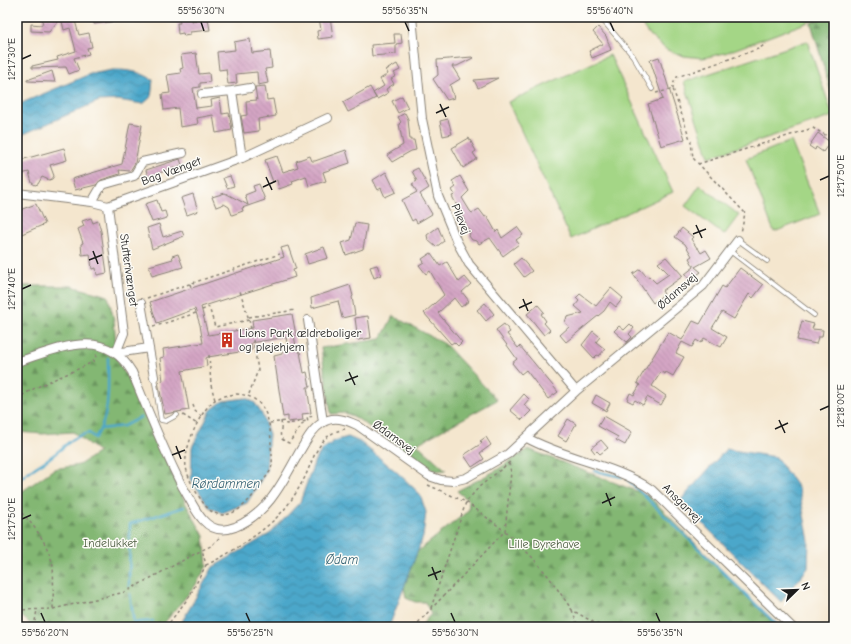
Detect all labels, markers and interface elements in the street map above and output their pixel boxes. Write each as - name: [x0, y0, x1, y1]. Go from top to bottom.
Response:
- text: 55°56'30"N: [178, 5, 224, 17]
- text: 55°56'35"N: [382, 5, 428, 17]
- text: 55°56'40"N: [587, 5, 633, 17]
- text: 12°17'30"E: [6, 38, 18, 80]
- street label: Bag Vænget: [139, 154, 203, 188]
- text: 12°17'50"E: [835, 155, 847, 197]
- street label: Pilevej: [449, 202, 473, 236]
- street label: Stutterivænget: [117, 233, 141, 308]
- text: 12°17'40"E: [6, 268, 18, 310]
- street label: Ødamsvej: [654, 270, 700, 312]
- place label: Lions Park ældreboliger og plejehjem: [239, 326, 362, 354]
- building icon: Lions Park ældreboliger og plejehjem: [218, 331, 236, 349]
- text: 12°18'00"E: [835, 384, 847, 428]
- street label: Ødamsvej: [370, 417, 418, 457]
- water label: Rørdammen: [192, 476, 260, 491]
- street label: Ansgarvej: [660, 481, 704, 525]
- text: 12°17'50"E: [6, 498, 18, 540]
- park label: Indelukket: [83, 536, 137, 550]
- park label: Lille Dyrehave: [509, 537, 579, 551]
- water label: Ødam: [326, 552, 359, 567]
- north arrow: [777, 570, 817, 610]
- text: N: [798, 580, 813, 592]
- text: 55°56'20"N: [22, 627, 68, 639]
- text: 55°56'25"N: [227, 627, 273, 639]
- text: 55°56'30"N: [432, 627, 478, 639]
- text: 55°56'35"N: [637, 627, 683, 639]

